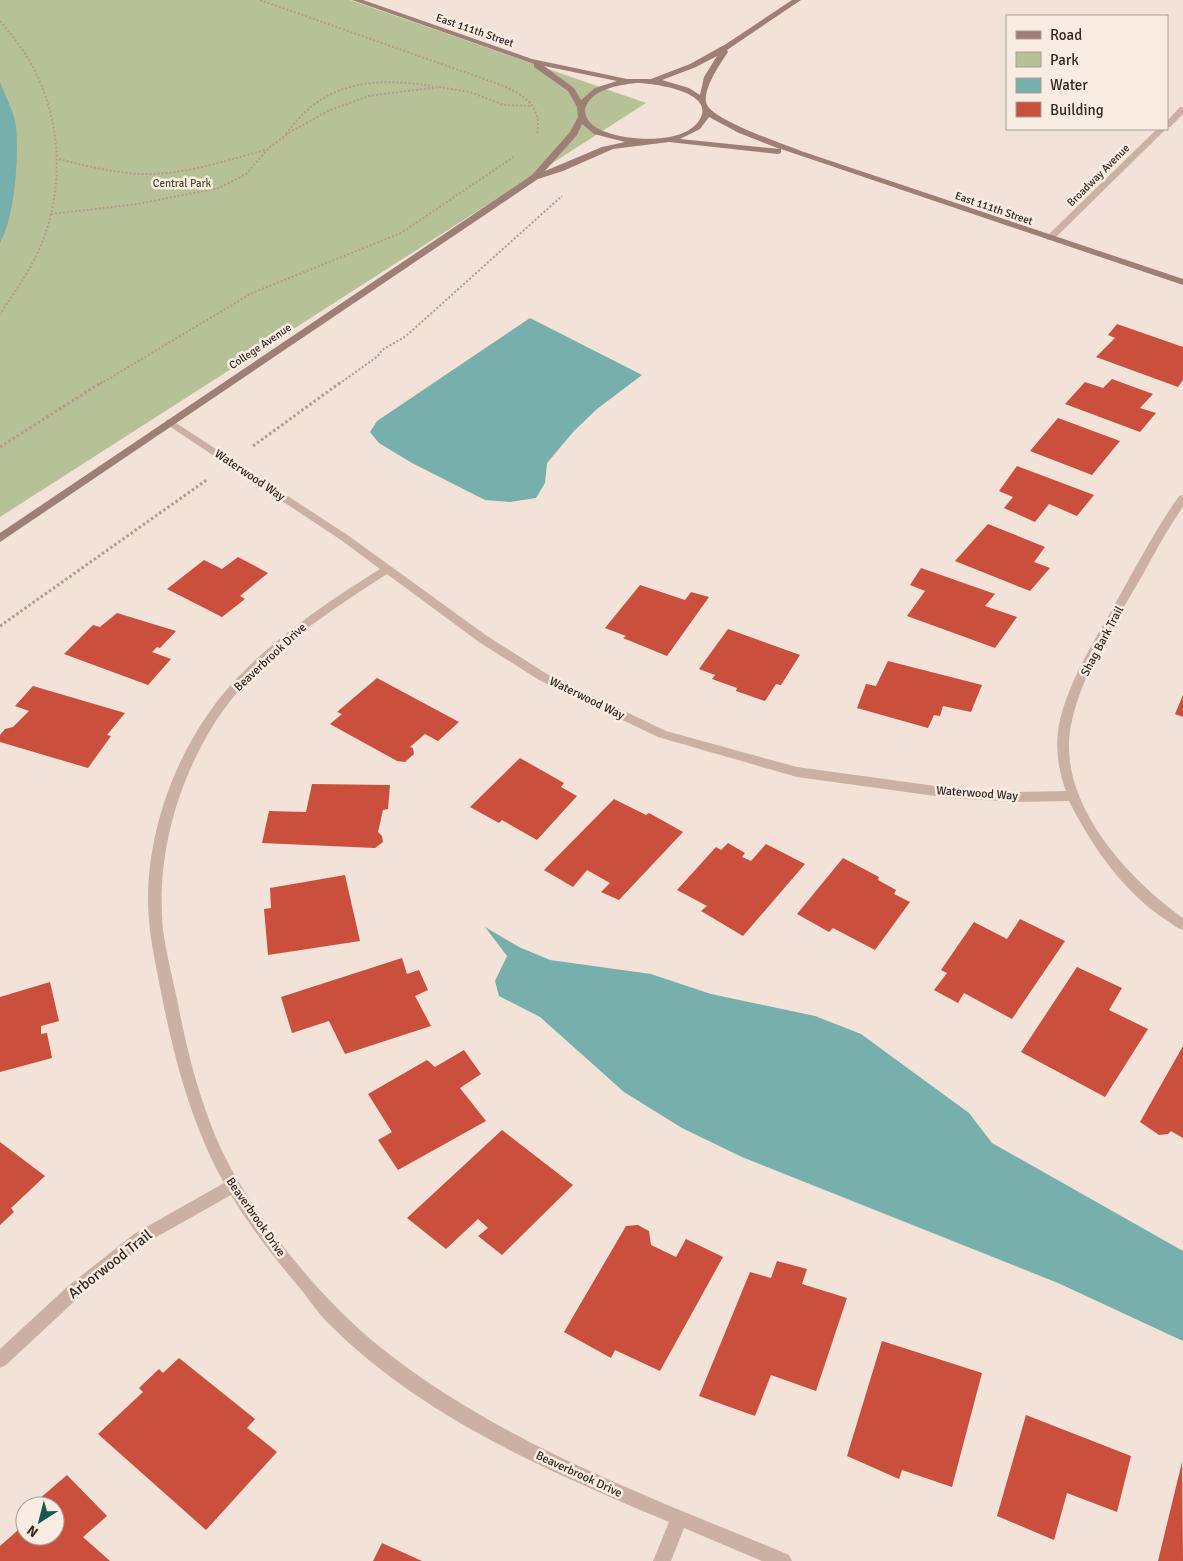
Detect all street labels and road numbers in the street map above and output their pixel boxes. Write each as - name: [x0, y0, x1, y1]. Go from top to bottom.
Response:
- street label: East 111th Street: [434, 11, 516, 50]
- street label: Broadway Avenue: [1065, 142, 1132, 209]
- street label: East 111th Street: [953, 189, 1035, 228]
- street label: College Avenue: [227, 321, 294, 372]
- street label: Waterwood Way: [212, 446, 288, 505]
- street label: Shag Bark Trail: [1078, 603, 1127, 679]
- street label: Beaverbrook Drive: [231, 620, 310, 695]
- street label: Waterwood Way: [547, 674, 627, 723]
- street label: Waterwood Way: [936, 783, 1019, 804]
- street label: Beaverbrook Drive: [223, 1175, 289, 1260]
- street label: Arborwood Trail: [64, 1226, 156, 1302]
- street label: Beaverbrook Drive: [533, 1448, 624, 1501]

